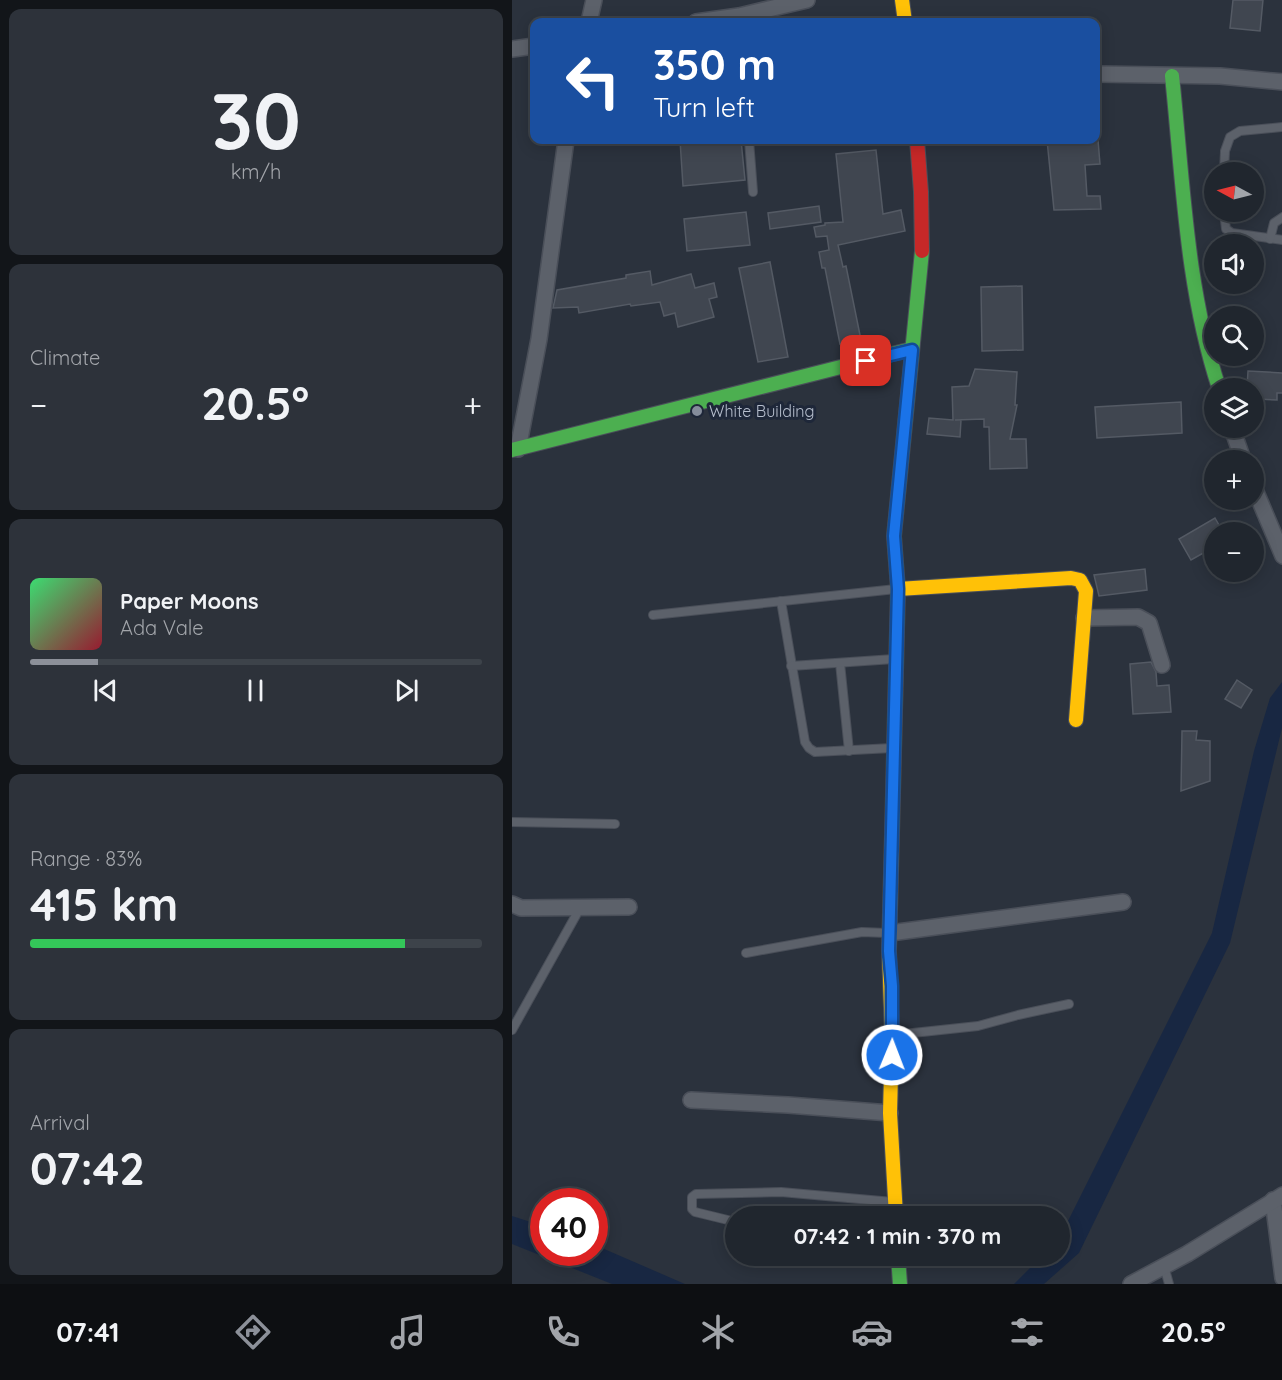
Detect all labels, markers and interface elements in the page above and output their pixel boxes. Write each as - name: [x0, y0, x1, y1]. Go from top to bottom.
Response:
- text: 350 m: [653, 38, 776, 91]
- icon: left: [554, 42, 632, 120]
- text: 30: [211, 71, 301, 169]
- text: Turn left: [653, 90, 755, 124]
- text: km/h: [231, 159, 281, 184]
- north arrow: [1204, 162, 1264, 222]
- map controls: [1204, 162, 1264, 582]
- button: sound: [1204, 234, 1264, 294]
- button: search: [1204, 306, 1264, 366]
- pin: [840, 335, 891, 386]
- icon: arrive: [849, 344, 882, 377]
- text: Climate: [30, 345, 100, 370]
- text: 20.5°: [201, 375, 309, 431]
- button: layers: [1204, 378, 1264, 438]
- text: −: [30, 384, 47, 425]
- text: +: [463, 384, 482, 425]
- place label: White Building: [709, 401, 815, 421]
- marker: White Building: [690, 404, 704, 418]
- button: +: [1204, 450, 1264, 510]
- button: −: [1204, 522, 1264, 582]
- text: Paper Moons: [120, 587, 259, 615]
- text: Ada Vale: [120, 615, 204, 640]
- icon: previous: [89, 674, 122, 707]
- icon: pause: [239, 674, 272, 707]
- icon: next: [390, 674, 423, 707]
- text: Range · 83%: [30, 846, 142, 871]
- text: 415 km: [30, 876, 178, 932]
- position arrow: [860, 1023, 924, 1087]
- text: Arrival: [30, 1110, 90, 1135]
- text: 07:42: [30, 1140, 145, 1196]
- speed limit sign: 40: [530, 1188, 608, 1266]
- text: 07:42 · 1 min · 370 m: [794, 1222, 1001, 1250]
- icon: directions: [232, 1311, 274, 1353]
- icon: music: [387, 1311, 429, 1353]
- icon: phone: [542, 1311, 584, 1353]
- icon: climate: [697, 1311, 739, 1353]
- icon: car: [851, 1311, 893, 1353]
- icon: filters: [1006, 1311, 1048, 1353]
- text: 07:41: [56, 1315, 120, 1349]
- text: 20.5°: [1161, 1315, 1226, 1349]

